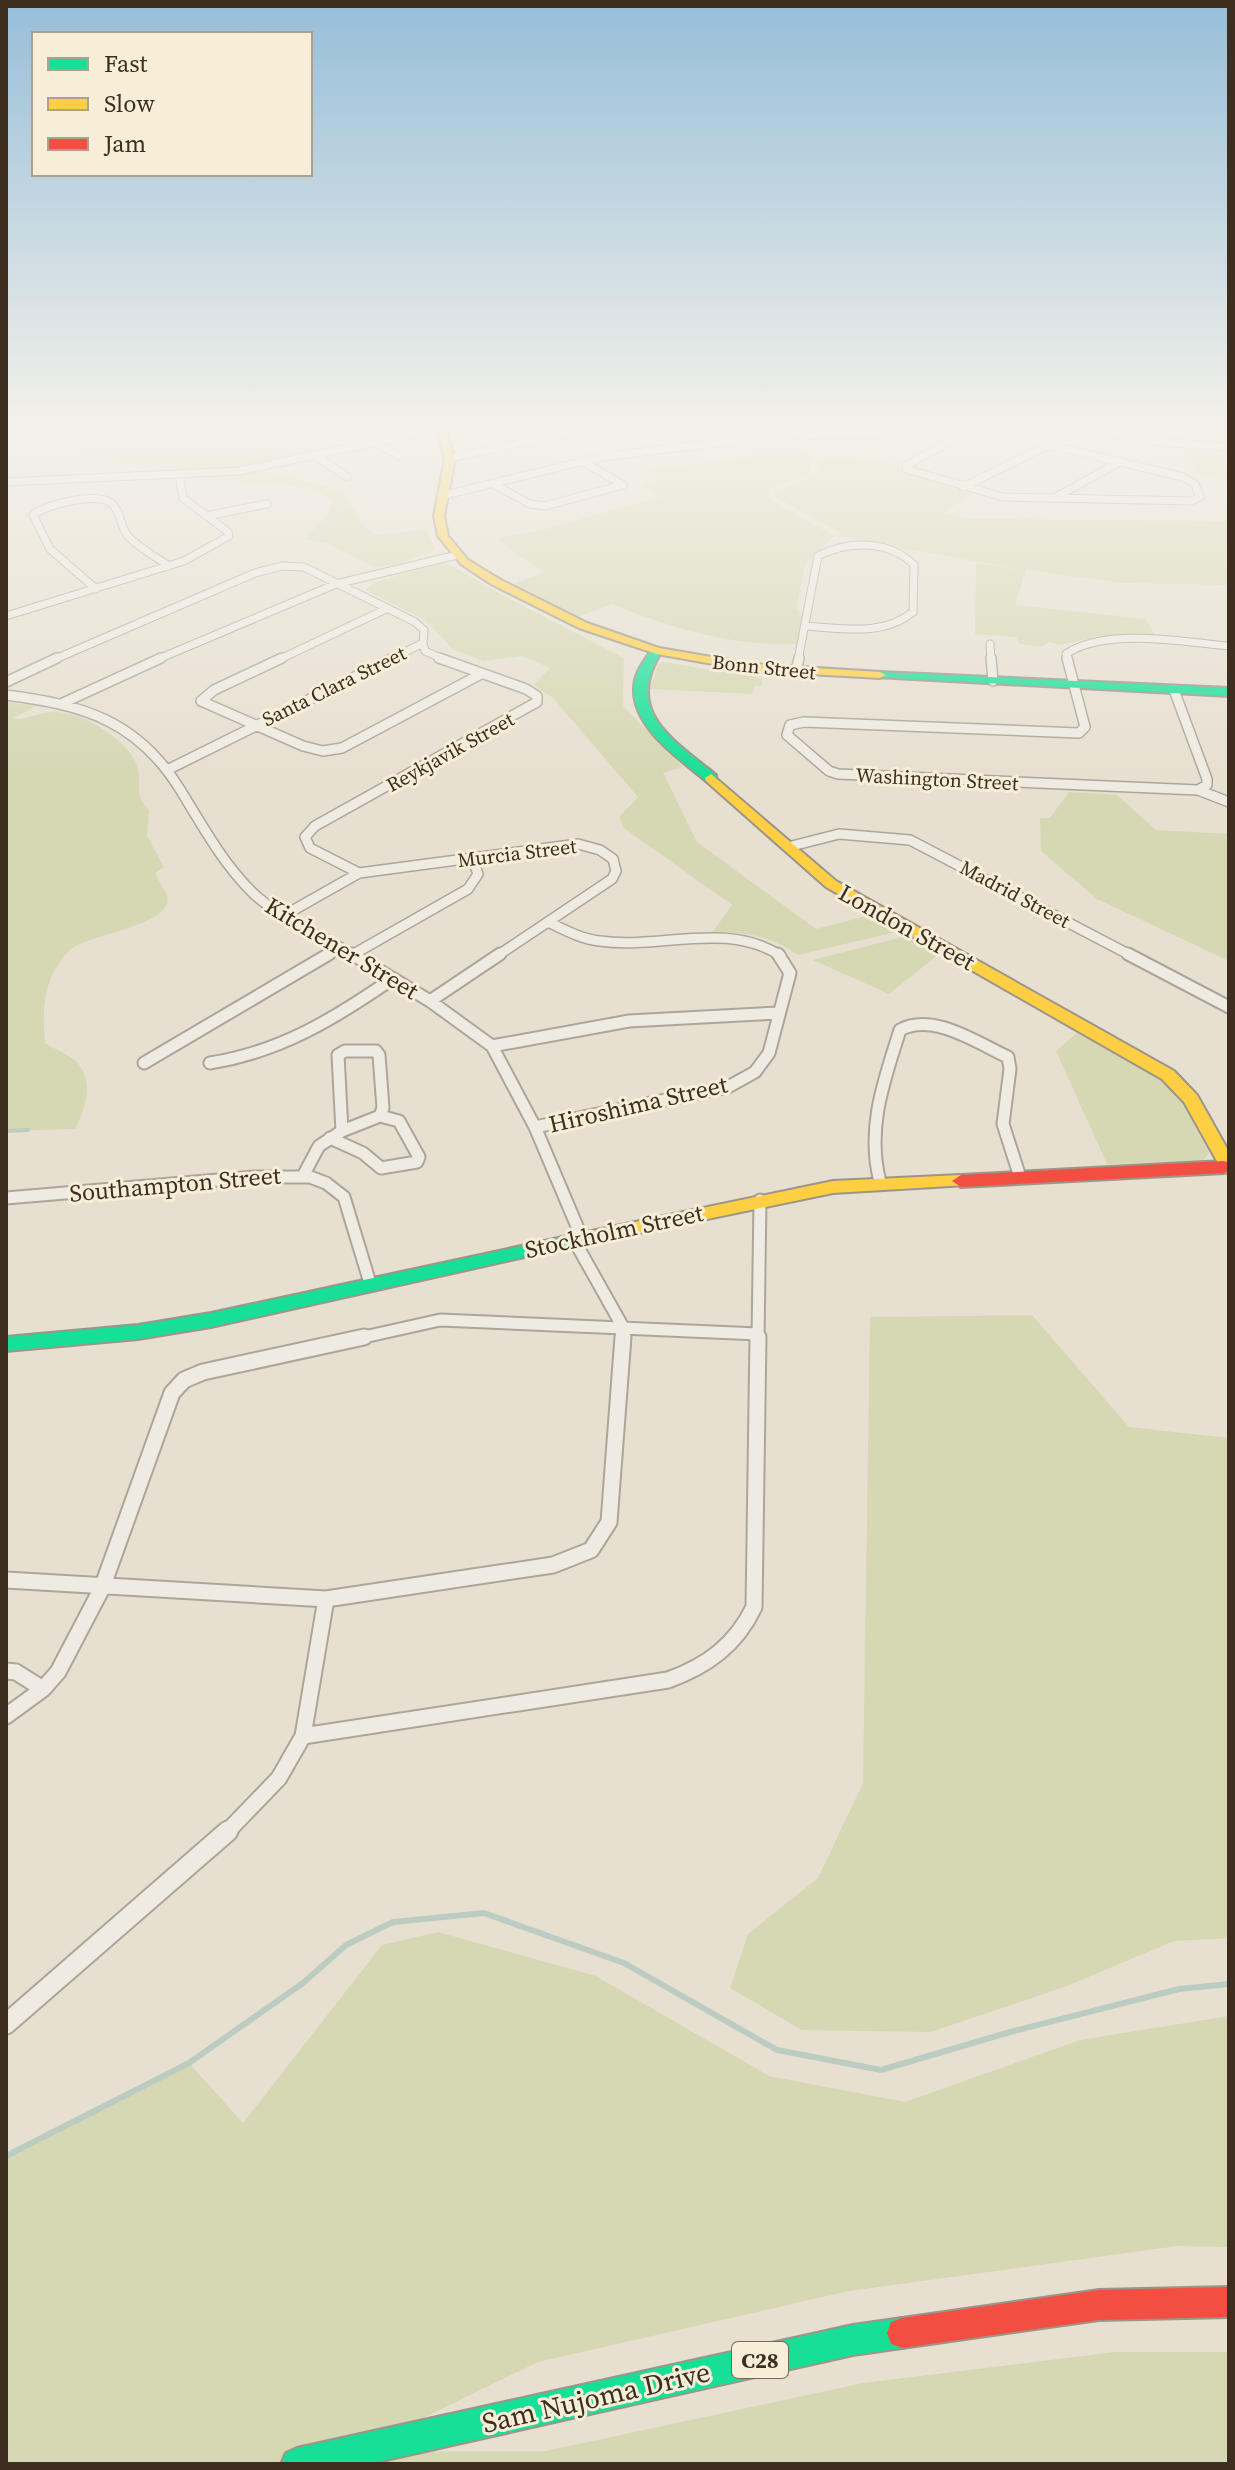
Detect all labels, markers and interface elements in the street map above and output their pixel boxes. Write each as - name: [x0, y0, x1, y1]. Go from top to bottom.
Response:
- legend: [32, 32, 312, 176]
- text: Fast: [104, 47, 148, 80]
- text: Slow: [104, 87, 155, 120]
- text: Jam: [103, 127, 146, 160]
- street label: Santa Clara Street: [257, 639, 411, 733]
- street label: Bonn Street: [711, 648, 818, 686]
- street label: Reykjavik Street: [381, 705, 519, 799]
- street label: Washington Street: [855, 761, 1020, 797]
- street label: Murcia Street: [456, 832, 579, 874]
- street label: Madrid Street: [955, 853, 1076, 935]
- street label: London Street: [833, 876, 981, 978]
- street label: Kitchener Street: [259, 889, 425, 1007]
- street label: Hiroshima Street: [545, 1067, 731, 1141]
- street label: Southampton Street: [68, 1158, 282, 1210]
- street label: Stockholm Street: [522, 1196, 706, 1266]
- road number: C28: [732, 2342, 788, 2378]
- street label: Sam Nujoma Drive: [478, 2352, 714, 2442]

